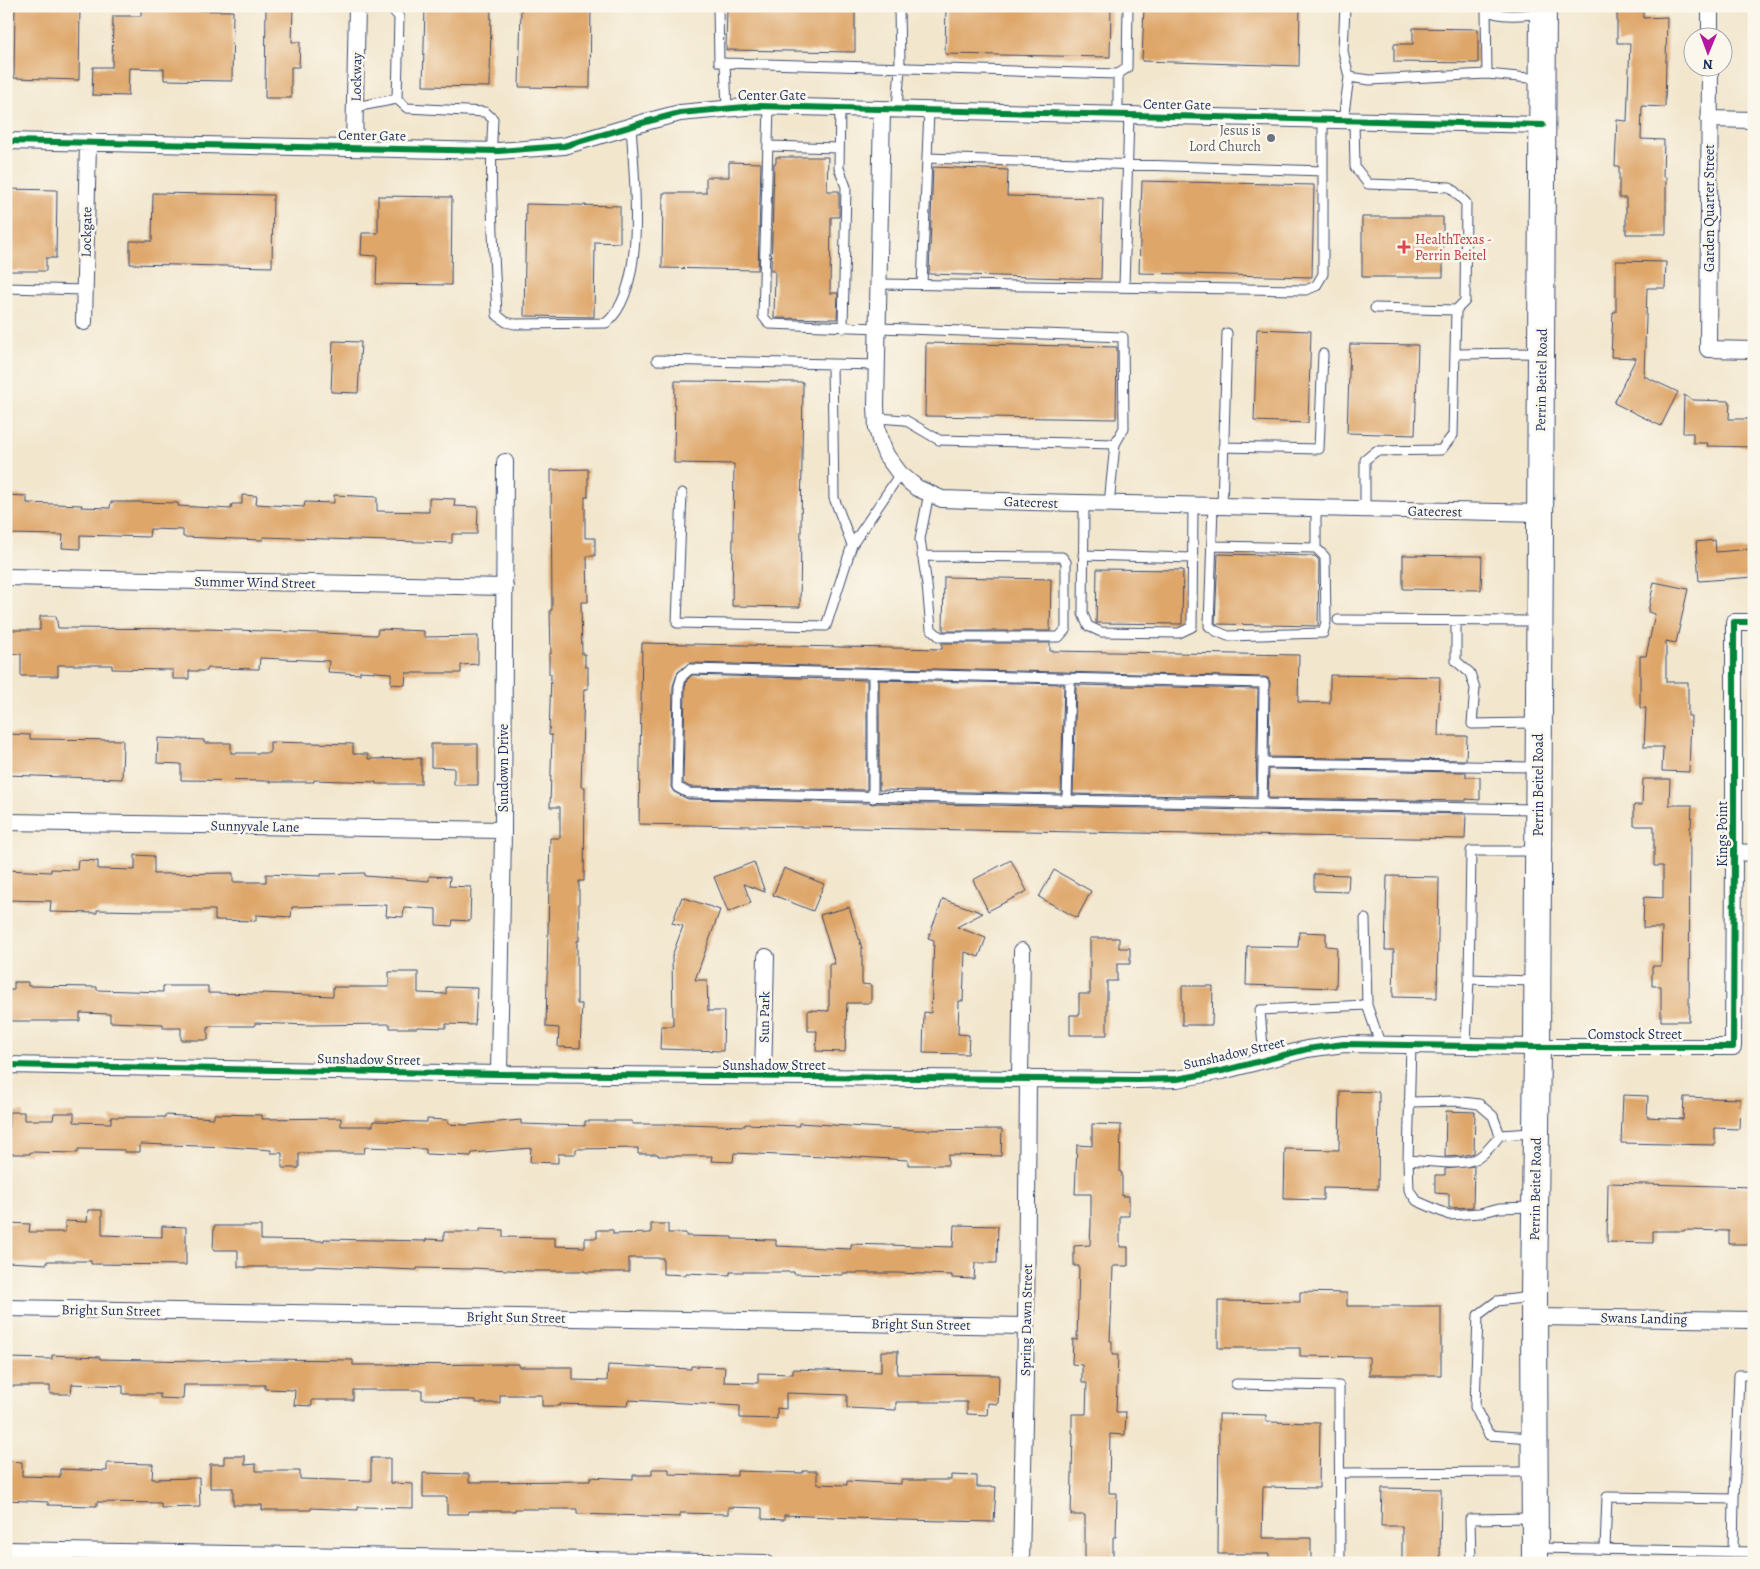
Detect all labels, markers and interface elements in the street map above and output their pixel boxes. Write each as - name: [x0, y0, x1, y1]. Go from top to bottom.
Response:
- north arrow: [1682, 28, 1732, 78]
- street label: Lockway: [347, 52, 366, 102]
- text: N: [1703, 55, 1713, 74]
- street label: Center Gate: [738, 86, 806, 105]
- street label: Center Gate: [1143, 94, 1211, 115]
- place label: Jesus is Lord Church: [1189, 121, 1262, 156]
- street label: Center Gate: [338, 125, 406, 146]
- marker: Jesus is Lord Church: [1265, 132, 1277, 144]
- street label: Garden Quarter Street: [1700, 144, 1719, 272]
- street label: Lockgate: [77, 206, 96, 258]
- place label: HealthTexas - Perrin Beitel: [1415, 230, 1492, 265]
- marker: HealthTexas - Perrin Beitel: [1397, 240, 1411, 254]
- street label: Perrin Beitel Road: [1531, 328, 1552, 432]
- street label: Gatecrest: [1004, 492, 1059, 513]
- street label: Gatecrest: [1408, 502, 1463, 521]
- street label: Summer Wind Street: [194, 572, 316, 593]
- street label: Sundown Drive: [494, 724, 513, 812]
- street label: Perrin Beitel Road: [1529, 733, 1548, 837]
- street label: Kings Point: [1713, 801, 1732, 867]
- street label: Sunnyvale Lane: [210, 816, 300, 837]
- street label: Sun Park: [755, 991, 774, 1043]
- street label: Comstock Street: [1588, 1025, 1683, 1044]
- street label: Sunshadow Street: [1181, 1032, 1287, 1074]
- street label: Sunshadow Street: [317, 1049, 421, 1070]
- street label: Sunshadow Street: [722, 1056, 826, 1075]
- street label: Perrin Beitel Road: [1525, 1137, 1546, 1241]
- street label: Spring Dawn Street: [1016, 1263, 1037, 1376]
- street label: Bright Sun Street: [61, 1300, 161, 1321]
- street label: Bright Sun Street: [466, 1307, 566, 1328]
- street label: Swans Landing: [1600, 1308, 1688, 1329]
- street label: Bright Sun Street: [871, 1314, 971, 1335]

